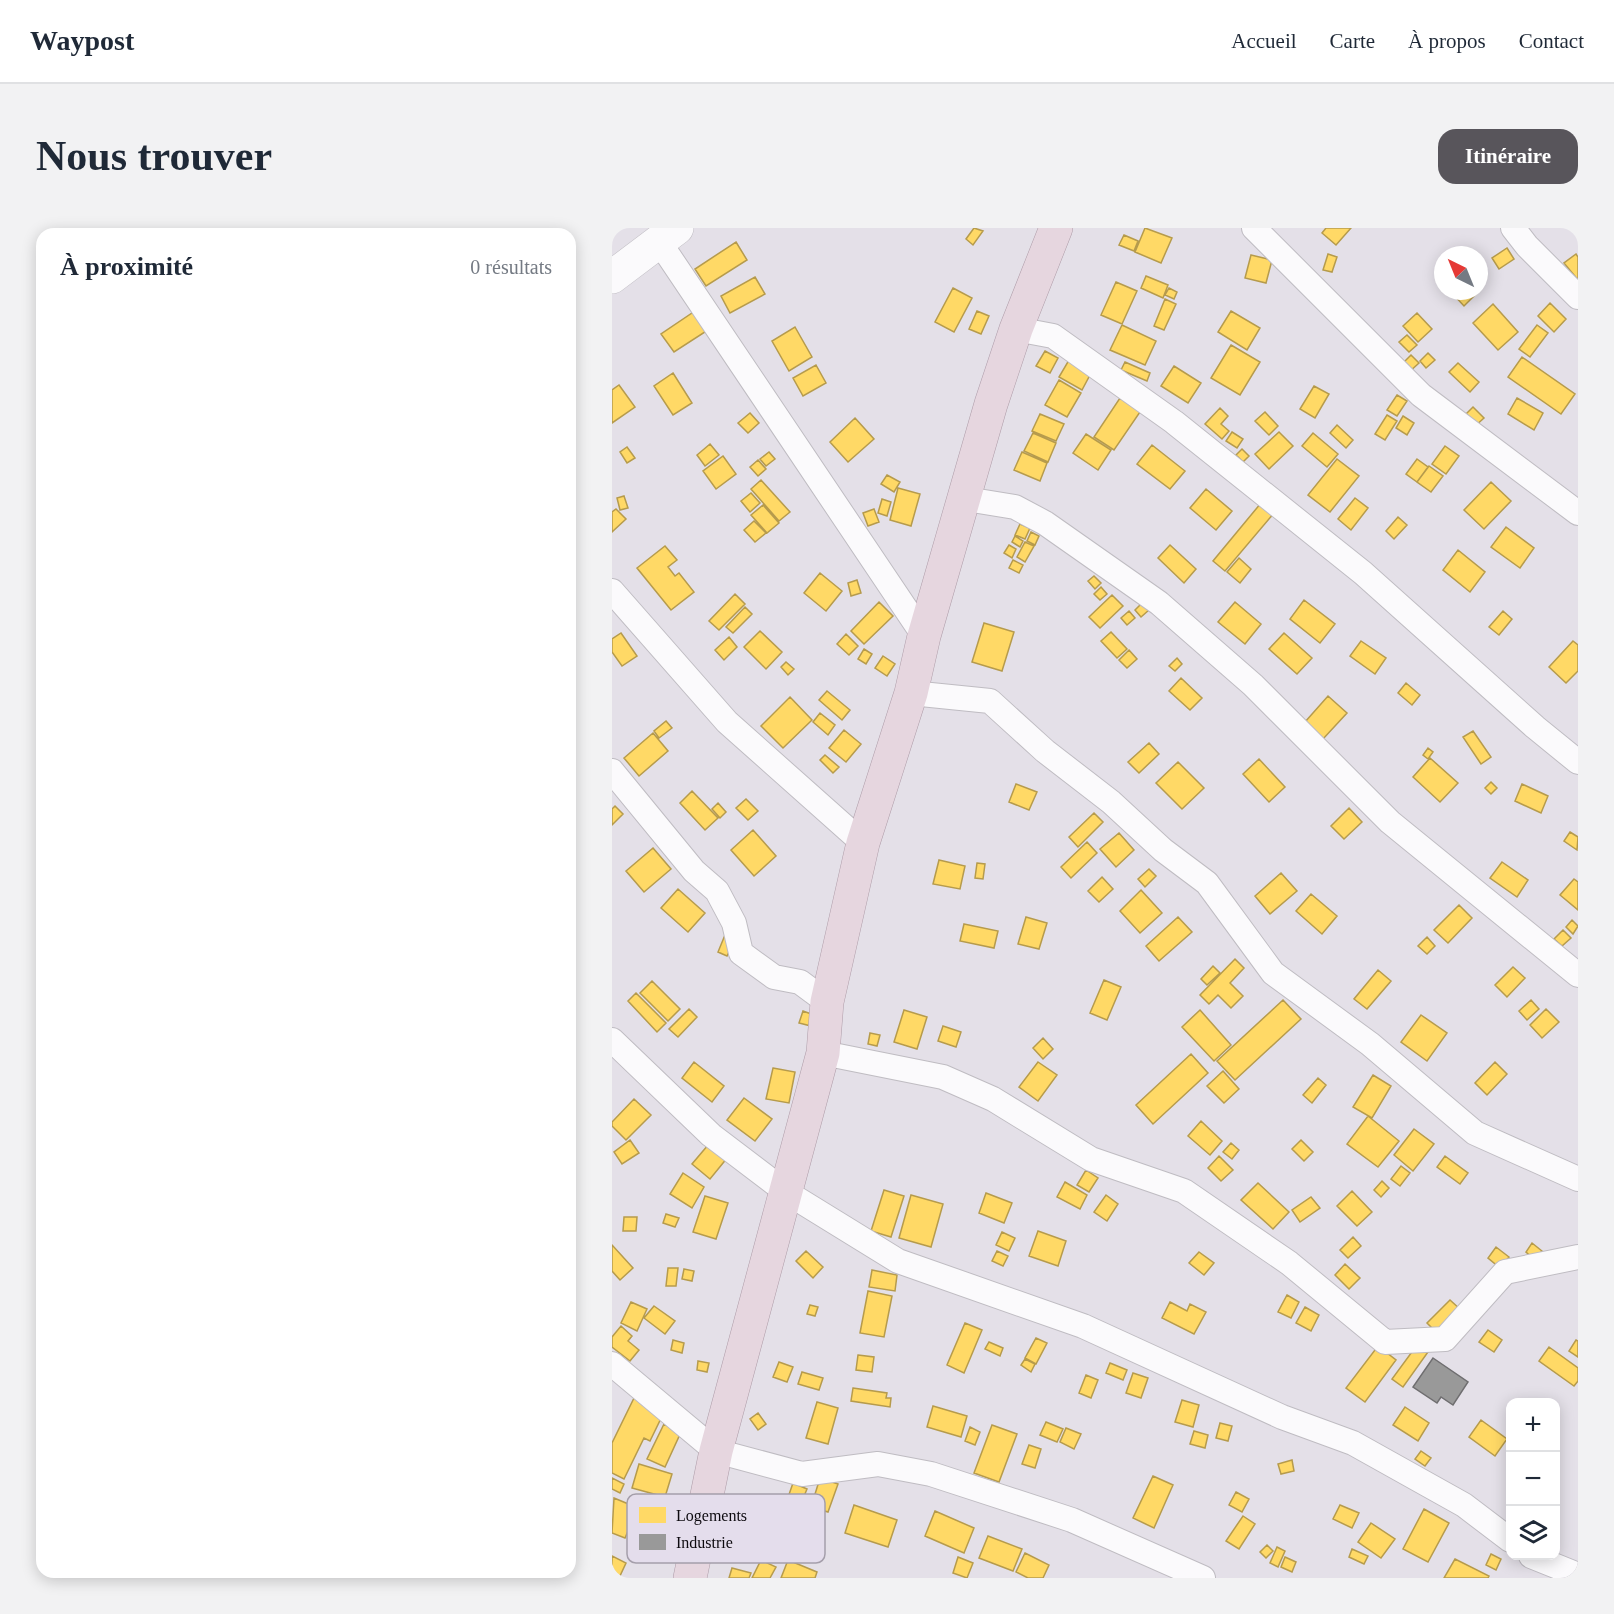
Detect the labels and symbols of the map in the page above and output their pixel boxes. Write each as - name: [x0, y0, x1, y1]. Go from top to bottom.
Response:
- north arrow: [1434, 246, 1488, 300]
- legend: [627, 1494, 825, 1563]
- text: Logements: [676, 1507, 747, 1525]
- text: Industrie: [676, 1534, 733, 1551]

